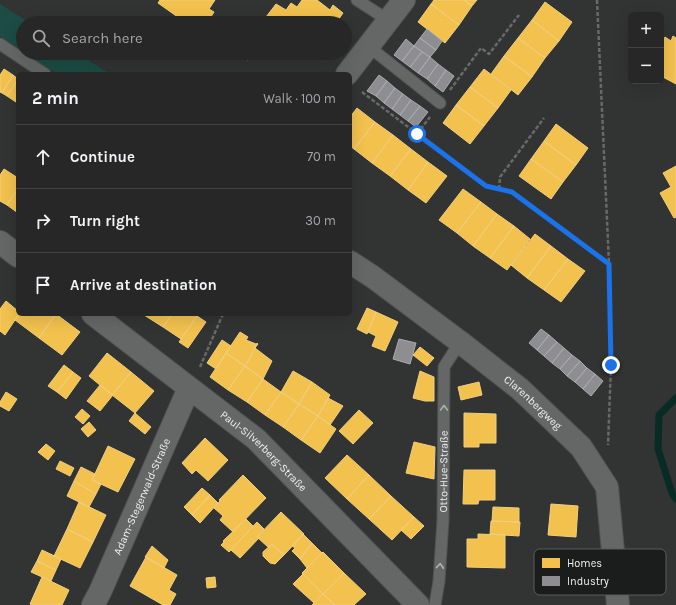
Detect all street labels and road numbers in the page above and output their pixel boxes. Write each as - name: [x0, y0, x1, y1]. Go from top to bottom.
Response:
- street label: Clarenbergweg: [501, 373, 565, 433]
- street label: Paul-Silverberg-Straße: [218, 408, 310, 494]
- street label: Otto-Hue-Straße: [437, 430, 451, 513]
- street label: Adam-Stegerwald-Straße: [111, 436, 173, 557]

